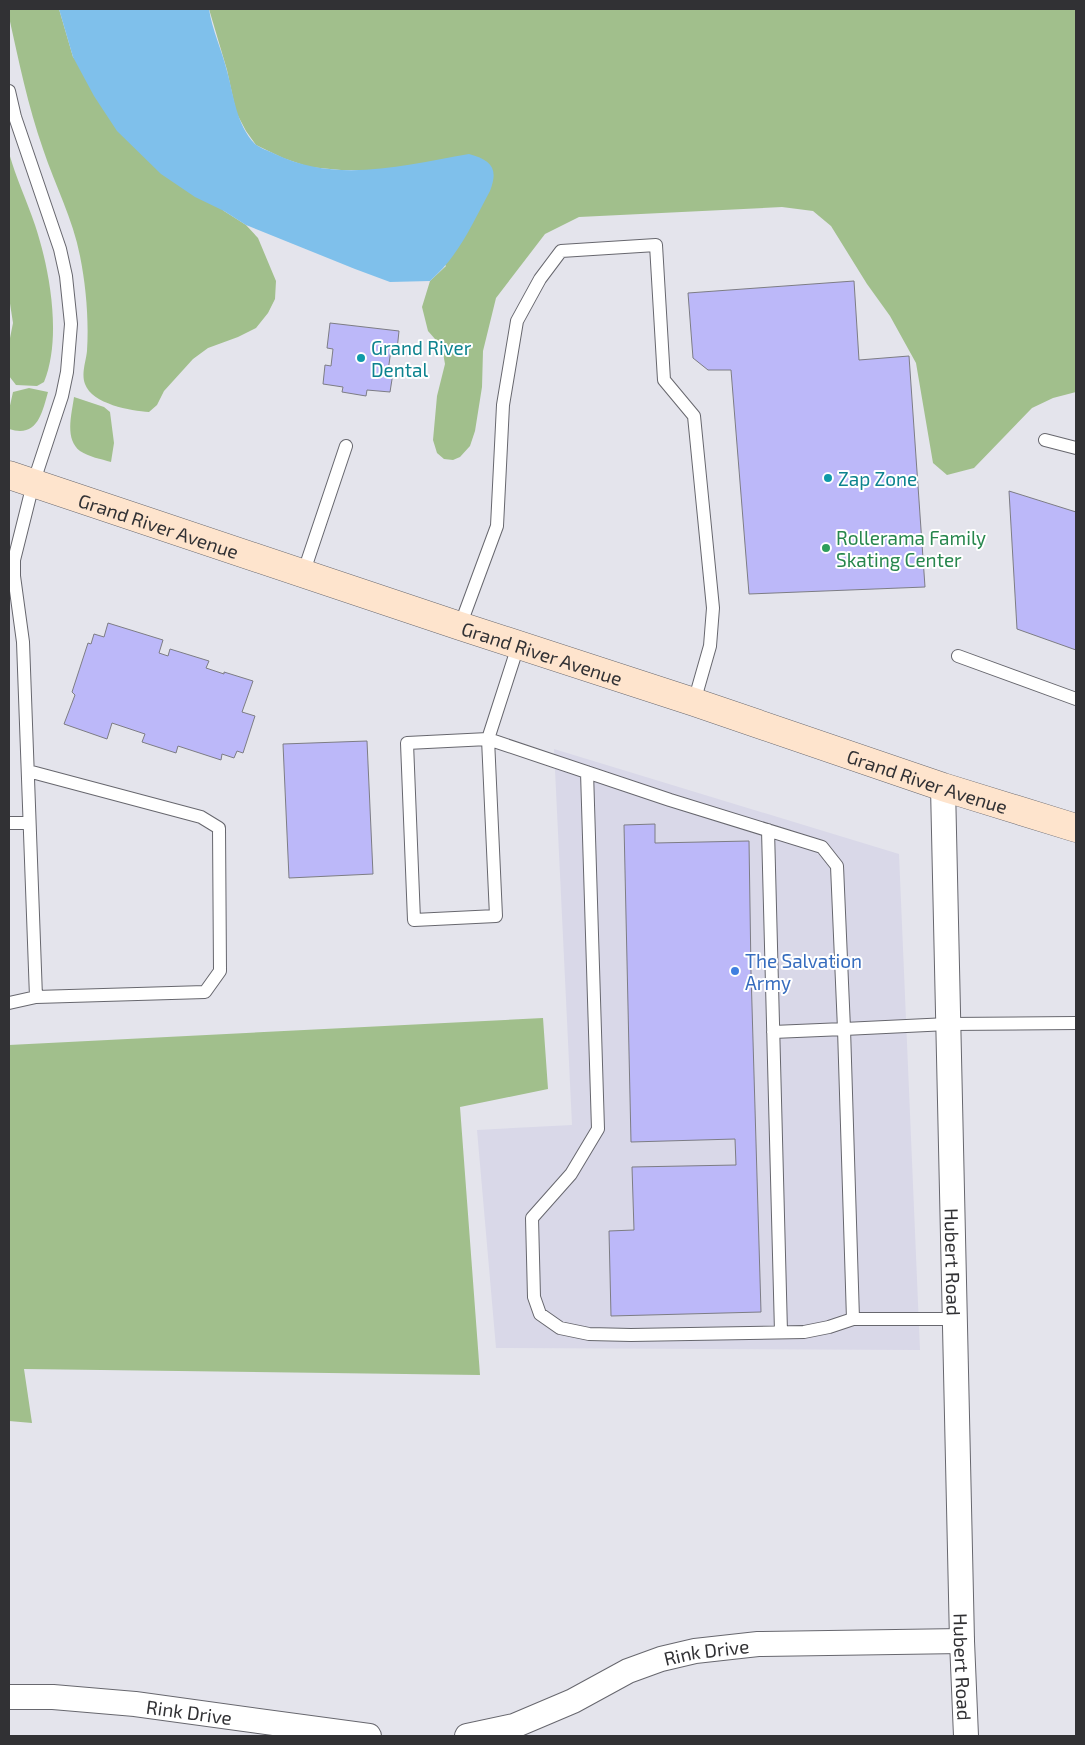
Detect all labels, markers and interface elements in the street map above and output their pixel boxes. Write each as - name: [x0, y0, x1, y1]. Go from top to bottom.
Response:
- place label: Grand River Dental: [371, 336, 472, 381]
- marker: Grand River Dental: [355, 352, 367, 364]
- place label: Zap Zone: [838, 467, 917, 490]
- marker: Zap Zone: [822, 472, 834, 484]
- street label: Grand River Avenue: [76, 488, 242, 563]
- place label: Rollerama Family Skating Center: [836, 526, 986, 571]
- marker: Rollerama Family Skating Center: [820, 542, 832, 554]
- street label: Grand River Avenue: [459, 616, 625, 690]
- street label: Grand River Avenue: [844, 744, 1010, 818]
- place label: The Salvation Army: [745, 949, 862, 994]
- marker: The Salvation Army: [729, 965, 741, 977]
- street label: Hubert Road: [941, 1208, 966, 1316]
- street label: Hubert Road: [950, 1613, 977, 1721]
- street label: Rink Drive: [661, 1634, 750, 1670]
- street label: Rink Drive: [145, 1694, 234, 1729]

